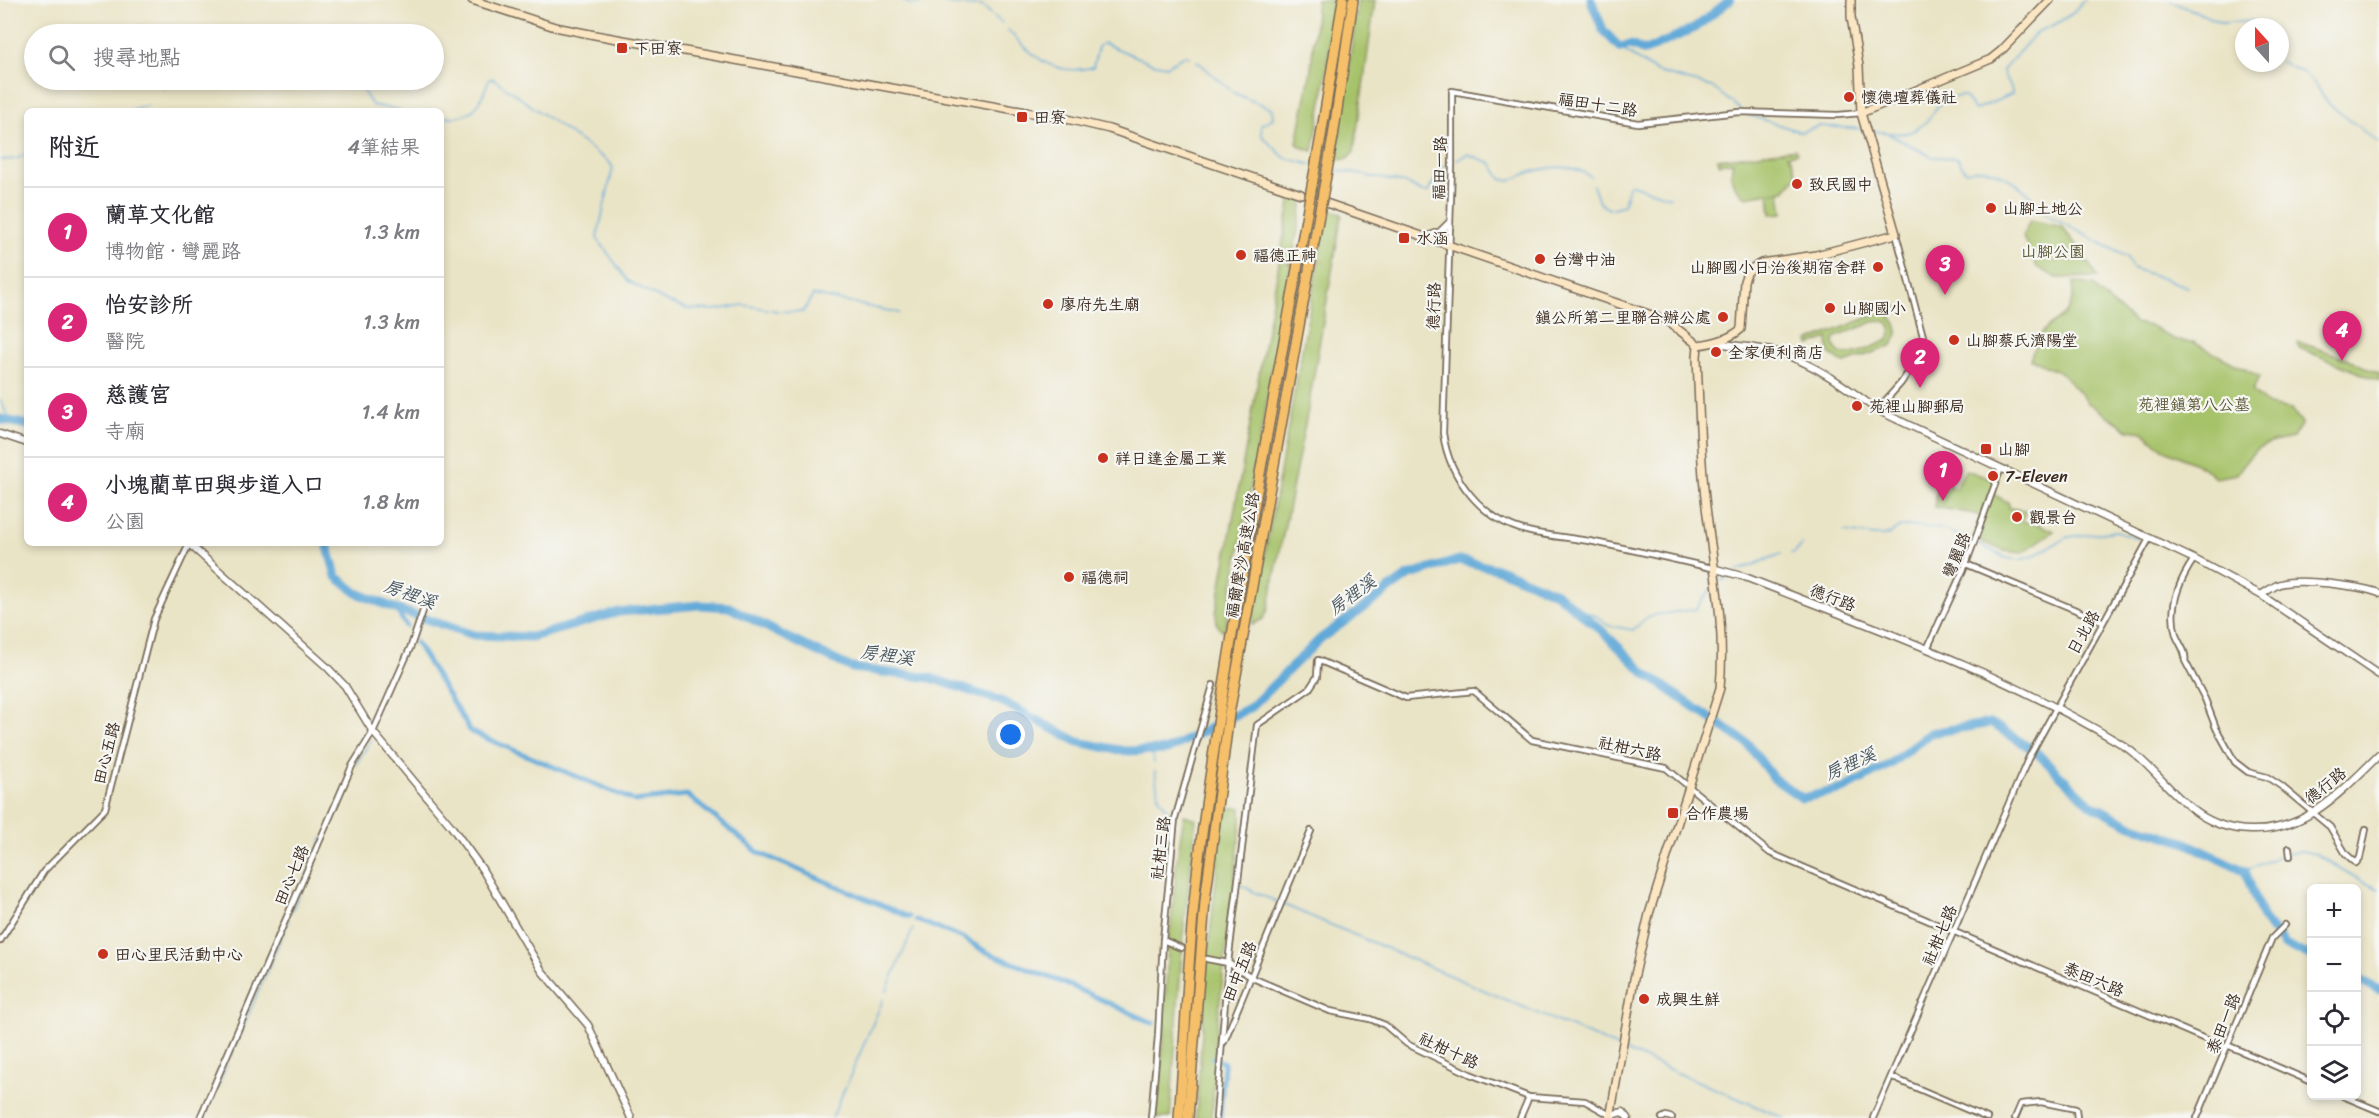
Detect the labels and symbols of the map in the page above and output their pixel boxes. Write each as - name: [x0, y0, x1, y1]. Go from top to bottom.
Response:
- north arrow: [2235, 18, 2289, 72]
- place label: 下田寮: [634, 34, 682, 63]
- marker: 下田寮: [615, 41, 629, 55]
- place label: 懷德壇葬儀社: [1861, 83, 1957, 112]
- street label: 福田十二路: [1556, 84, 1640, 125]
- marker: 懷德壇葬儀社: [1842, 90, 1856, 104]
- place label: 田寮: [1034, 103, 1066, 132]
- marker: 田寮: [1015, 110, 1029, 124]
- street label: 福田一路: [1424, 136, 1455, 201]
- place label: 致民國中: [1809, 170, 1873, 199]
- marker: 致民國中: [1790, 177, 1804, 191]
- place label: 山腳土地公: [2003, 194, 2083, 223]
- marker: 山腳土地公: [1984, 201, 1998, 215]
- place label: 水涵: [1416, 224, 1448, 253]
- marker: 水涵: [1397, 231, 1411, 245]
- park label: 山腳公園: [2021, 237, 2085, 266]
- place label: 福德正神: [1253, 241, 1317, 270]
- place label: 台灣中油: [1552, 245, 1616, 274]
- pin: 3: [1926, 246, 1964, 295]
- marker: 福德正神: [1234, 248, 1248, 262]
- marker: 台灣中油: [1533, 252, 1547, 266]
- place label: 山腳國小日治後期宿舍群: [1690, 253, 1866, 282]
- marker: 山腳國小日治後期宿舍群: [1871, 260, 1885, 274]
- street label: 德行路: [1418, 282, 1449, 331]
- place label: 廖府先生廟: [1060, 290, 1140, 319]
- place label: 山腳國小: [1842, 294, 1906, 323]
- marker: 廖府先生廟: [1041, 297, 1055, 311]
- marker: 山腳國小: [1823, 301, 1837, 315]
- place label: 鎮公所第二里聯合辦公處: [1535, 303, 1711, 332]
- marker: 鎮公所第二里聯合辦公處: [1716, 310, 1730, 324]
- pin: 4: [2322, 312, 2362, 361]
- place label: 山腳蔡氏濟陽堂: [1966, 326, 2078, 355]
- marker: 山腳蔡氏濟陽堂: [1947, 333, 1961, 347]
- place label: 全家便利商店: [1728, 338, 1824, 367]
- pin: 2: [1900, 338, 1940, 388]
- marker: 全家便利商店: [1709, 345, 1723, 359]
- park label: 苑裡鎮第八公墓: [2138, 390, 2250, 419]
- place label: 苑裡山腳郵局: [1869, 392, 1965, 421]
- marker: 苑裡山腳郵局: [1850, 399, 1864, 413]
- place label: 山腳: [1998, 435, 2030, 464]
- marker: 山腳: [1979, 442, 1993, 456]
- place label: 祥日達金屬工業: [1115, 444, 1227, 473]
- marker: 祥日達金屬工業: [1096, 451, 1110, 465]
- pin: 1: [1924, 452, 1962, 501]
- place label: 7-Eleven: [2005, 462, 2068, 491]
- marker: 7-Eleven: [1986, 469, 2000, 483]
- street label: 福爾摩沙高速公路: [1217, 490, 1268, 621]
- place label: 觀景台: [2029, 503, 2077, 532]
- marker: 觀景台: [2010, 510, 2024, 524]
- street label: 彎麗路: [1934, 527, 1979, 583]
- place label: 福德祠: [1081, 563, 1129, 592]
- water label: 房裡溪: [1321, 566, 1384, 624]
- water label: 房裡溪: [379, 570, 442, 619]
- marker: 福德祠: [1062, 570, 1076, 584]
- street label: 德行路: [1805, 575, 1860, 620]
- street label: 日北路: [2059, 604, 2108, 660]
- water label: 房裡溪: [858, 635, 917, 675]
- street label: 田心五路: [85, 719, 128, 788]
- your location: [996, 720, 1025, 749]
- street label: 社柑六路: [1596, 728, 1664, 769]
- water label: 房裡溪: [1819, 738, 1882, 790]
- street label: 德行路: [2298, 759, 2353, 812]
- place label: 合作農場: [1685, 799, 1749, 828]
- marker: 合作農場: [1666, 806, 1680, 820]
- street label: 社柑三路: [1142, 815, 1179, 882]
- street label: 田心七路: [266, 840, 317, 910]
- street label: 社柑七路: [1914, 900, 1965, 970]
- street label: 田中五路: [1214, 936, 1265, 1006]
- place label: 田心里民活動中心: [115, 940, 243, 969]
- marker: 田心里民活動中心: [96, 947, 110, 961]
- street label: 泰田六路: [2059, 954, 2129, 1005]
- place label: 成興生鮮: [1656, 985, 1720, 1014]
- street label: 泰田一路: [2198, 988, 2249, 1058]
- marker: 成興生鮮: [1637, 992, 1651, 1006]
- street label: 社柑十路: [1414, 1024, 1484, 1077]

